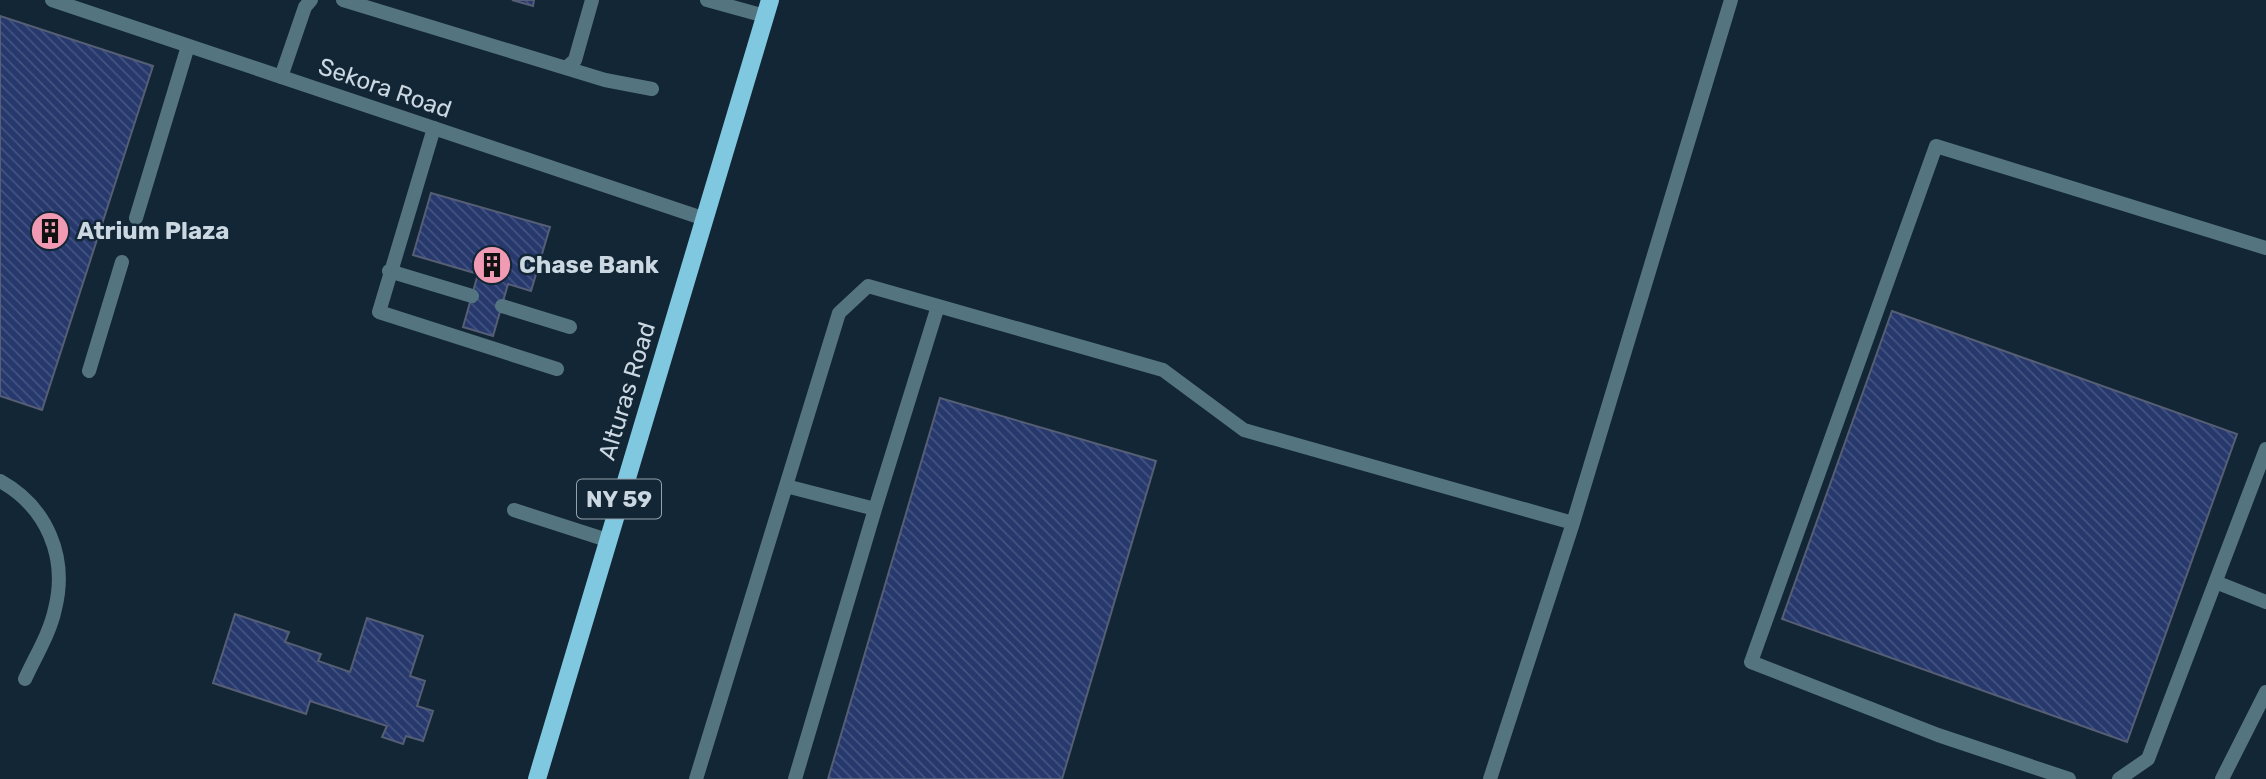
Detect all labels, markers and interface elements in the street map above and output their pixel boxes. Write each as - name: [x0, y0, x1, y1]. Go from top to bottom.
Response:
- street label: Sekora Road: [315, 52, 455, 124]
- building icon: Atrium Plaza: [29, 210, 71, 252]
- place label: Atrium Plaza: [77, 217, 230, 245]
- building icon: Chase Bank: [471, 244, 513, 286]
- place label: Chase Bank: [519, 251, 659, 279]
- street label: Alturas Road: [593, 319, 661, 463]
- road number: NY 59: [577, 480, 661, 519]

